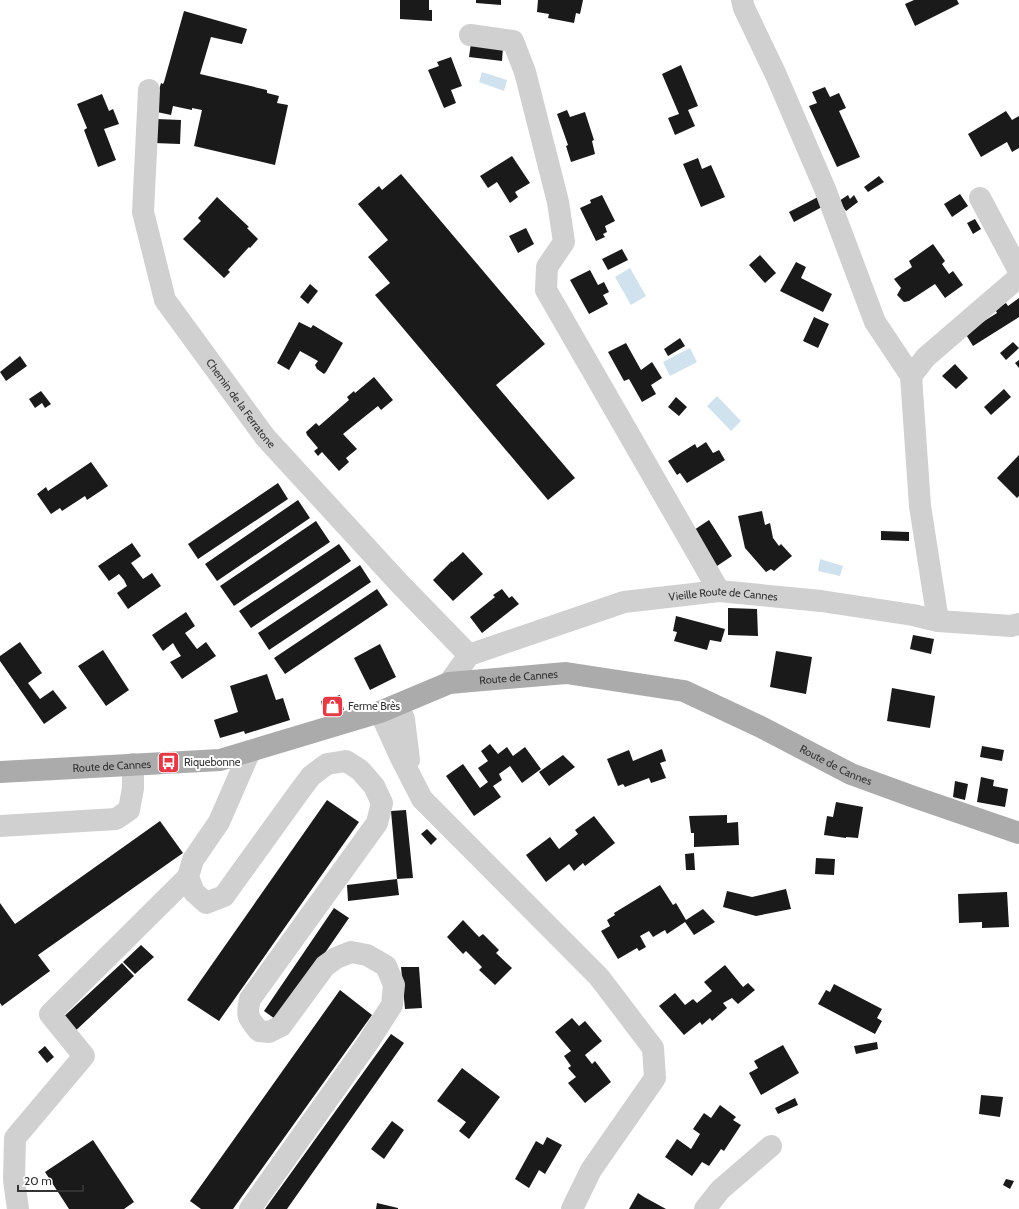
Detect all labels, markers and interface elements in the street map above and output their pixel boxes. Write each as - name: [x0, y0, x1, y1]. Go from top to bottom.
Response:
- street label: Chemin de la Ferratone: [203, 356, 279, 451]
- street label: Vieille Route de Cannes: [668, 584, 779, 604]
- street label: Route de Cannes: [479, 667, 559, 687]
- shop icon: Ferme Brès: [319, 693, 345, 719]
- place label: Ferme Brès: [348, 699, 401, 713]
- street label: Route de Cannes: [797, 741, 874, 788]
- bus stop icon: Riquebonne: [156, 749, 182, 775]
- place label: Riquebonne: [184, 755, 241, 769]
- street label: Route de Cannes: [72, 757, 152, 775]
- scale bar: [18, 1167, 83, 1193]
- text: 20 m: [24, 1173, 52, 1188]

